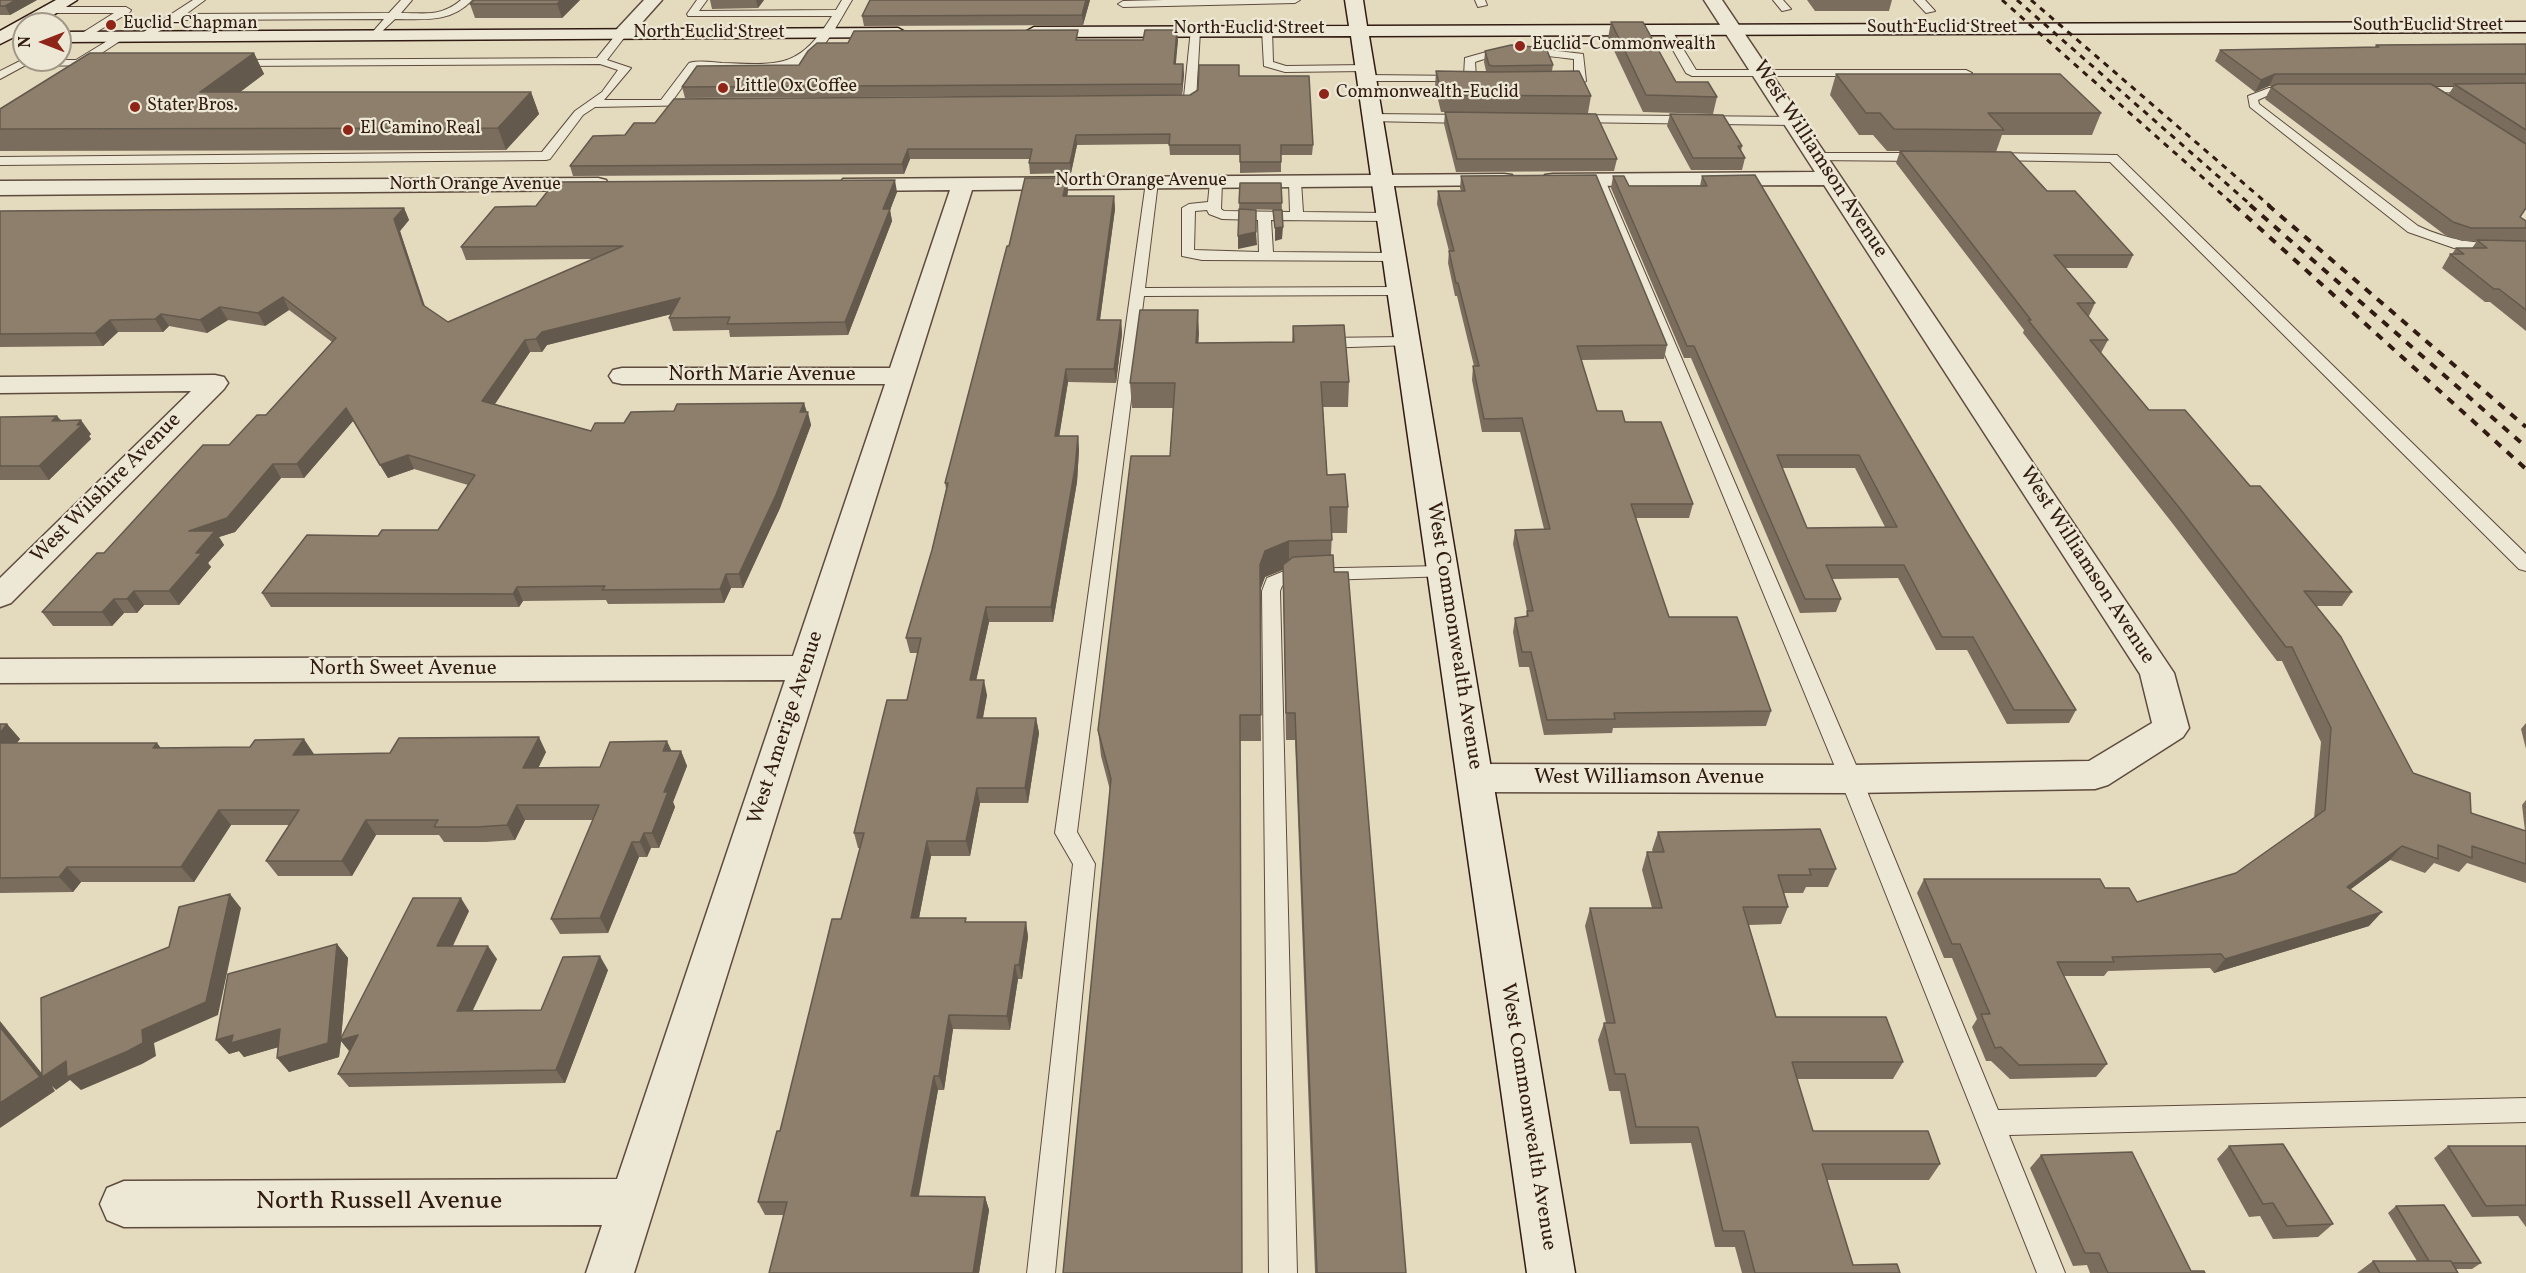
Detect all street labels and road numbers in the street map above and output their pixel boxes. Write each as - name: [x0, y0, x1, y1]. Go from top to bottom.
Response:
- street label: South Euclid Street: [2353, 16, 2503, 38]
- street label: South Euclid Street: [1867, 18, 2017, 40]
- street label: North Euclid Street: [1173, 19, 1325, 41]
- street label: North Euclid Street: [633, 23, 785, 45]
- street label: West Williamson Avenue: [1746, 57, 1892, 263]
- street label: North Orange Avenue: [1055, 171, 1227, 193]
- street label: North Orange Avenue: [389, 175, 561, 197]
- street label: North Marie Avenue: [668, 363, 856, 389]
- street label: West Wilshire Avenue: [27, 409, 187, 569]
- street label: West Williamson Avenue: [2013, 463, 2159, 669]
- street label: West Commonwealth Avenue: [1419, 501, 1487, 771]
- street label: West Amerige Avenue: [744, 628, 830, 828]
- street label: North Sweet Avenue: [309, 657, 497, 683]
- street label: West Williamson Avenue: [1534, 766, 1764, 792]
- street label: West Commonwealth Avenue: [1493, 982, 1561, 1252]
- street label: North Russell Avenue: [256, 1187, 502, 1219]

